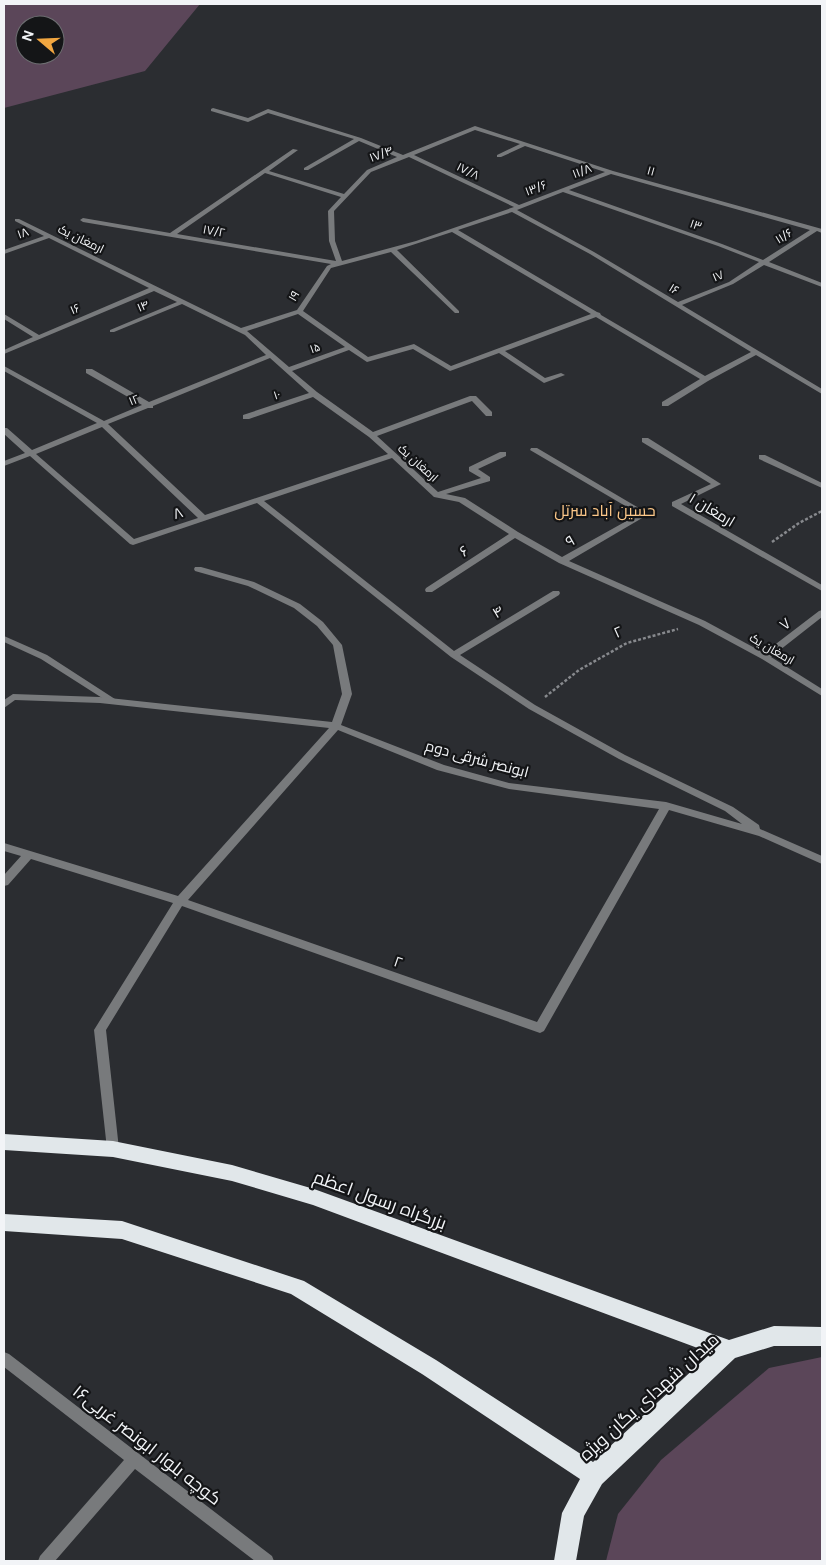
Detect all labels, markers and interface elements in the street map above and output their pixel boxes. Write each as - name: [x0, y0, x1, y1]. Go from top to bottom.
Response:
- north arrow: [15, 15, 65, 65]
- text: N: [18, 28, 38, 44]
- street label: ۱۷/۴: [367, 142, 395, 166]
- street label: ۱۷/۸: [454, 159, 482, 184]
- street label: ۱۱/۸: [570, 160, 594, 182]
- street label: ۱۱: [645, 162, 657, 180]
- street label: ۱۳/۶: [523, 177, 549, 199]
- street label: ۱۳: [688, 216, 704, 234]
- street label: ارمغان یک: [55, 221, 107, 257]
- street label: ۱۷/۲: [202, 221, 226, 241]
- street label: ۱۸: [15, 223, 31, 242]
- street label: ۱۱/۶: [772, 224, 796, 248]
- street label: ۱۷: [710, 266, 727, 286]
- street label: ۱۶: [666, 280, 682, 298]
- street label: ۱۹: [285, 288, 303, 304]
- street label: ۱۴: [134, 296, 152, 316]
- street label: ۱۶: [68, 300, 82, 318]
- street label: ۱۵: [307, 339, 323, 357]
- street label: ۱۰: [271, 386, 283, 404]
- street label: ۱۲: [126, 391, 142, 409]
- street label: ارمغان یک: [394, 441, 442, 485]
- street label: ارمغان ۱: [685, 489, 739, 531]
- district label: حسین آباد سرتل: [554, 500, 656, 521]
- street label: ۸: [170, 502, 186, 524]
- street label: ۹: [562, 530, 578, 552]
- street label: ۶: [456, 541, 472, 561]
- street label: ۴: [489, 601, 507, 623]
- street label: ۷: [775, 613, 795, 635]
- street label: ۲: [610, 621, 626, 643]
- street label: ارمغان یک: [747, 630, 797, 668]
- street label: ابونصر شرقی دوم: [423, 736, 531, 782]
- street label: ۲: [391, 951, 405, 973]
- street label: بزرگراه رسول اعظم: [310, 1165, 450, 1235]
- street label: میدان شهدای یگان ویژه: [574, 1328, 724, 1466]
- street label: کوچه بلوار ابونصر غربی۱۶: [68, 1379, 226, 1511]

